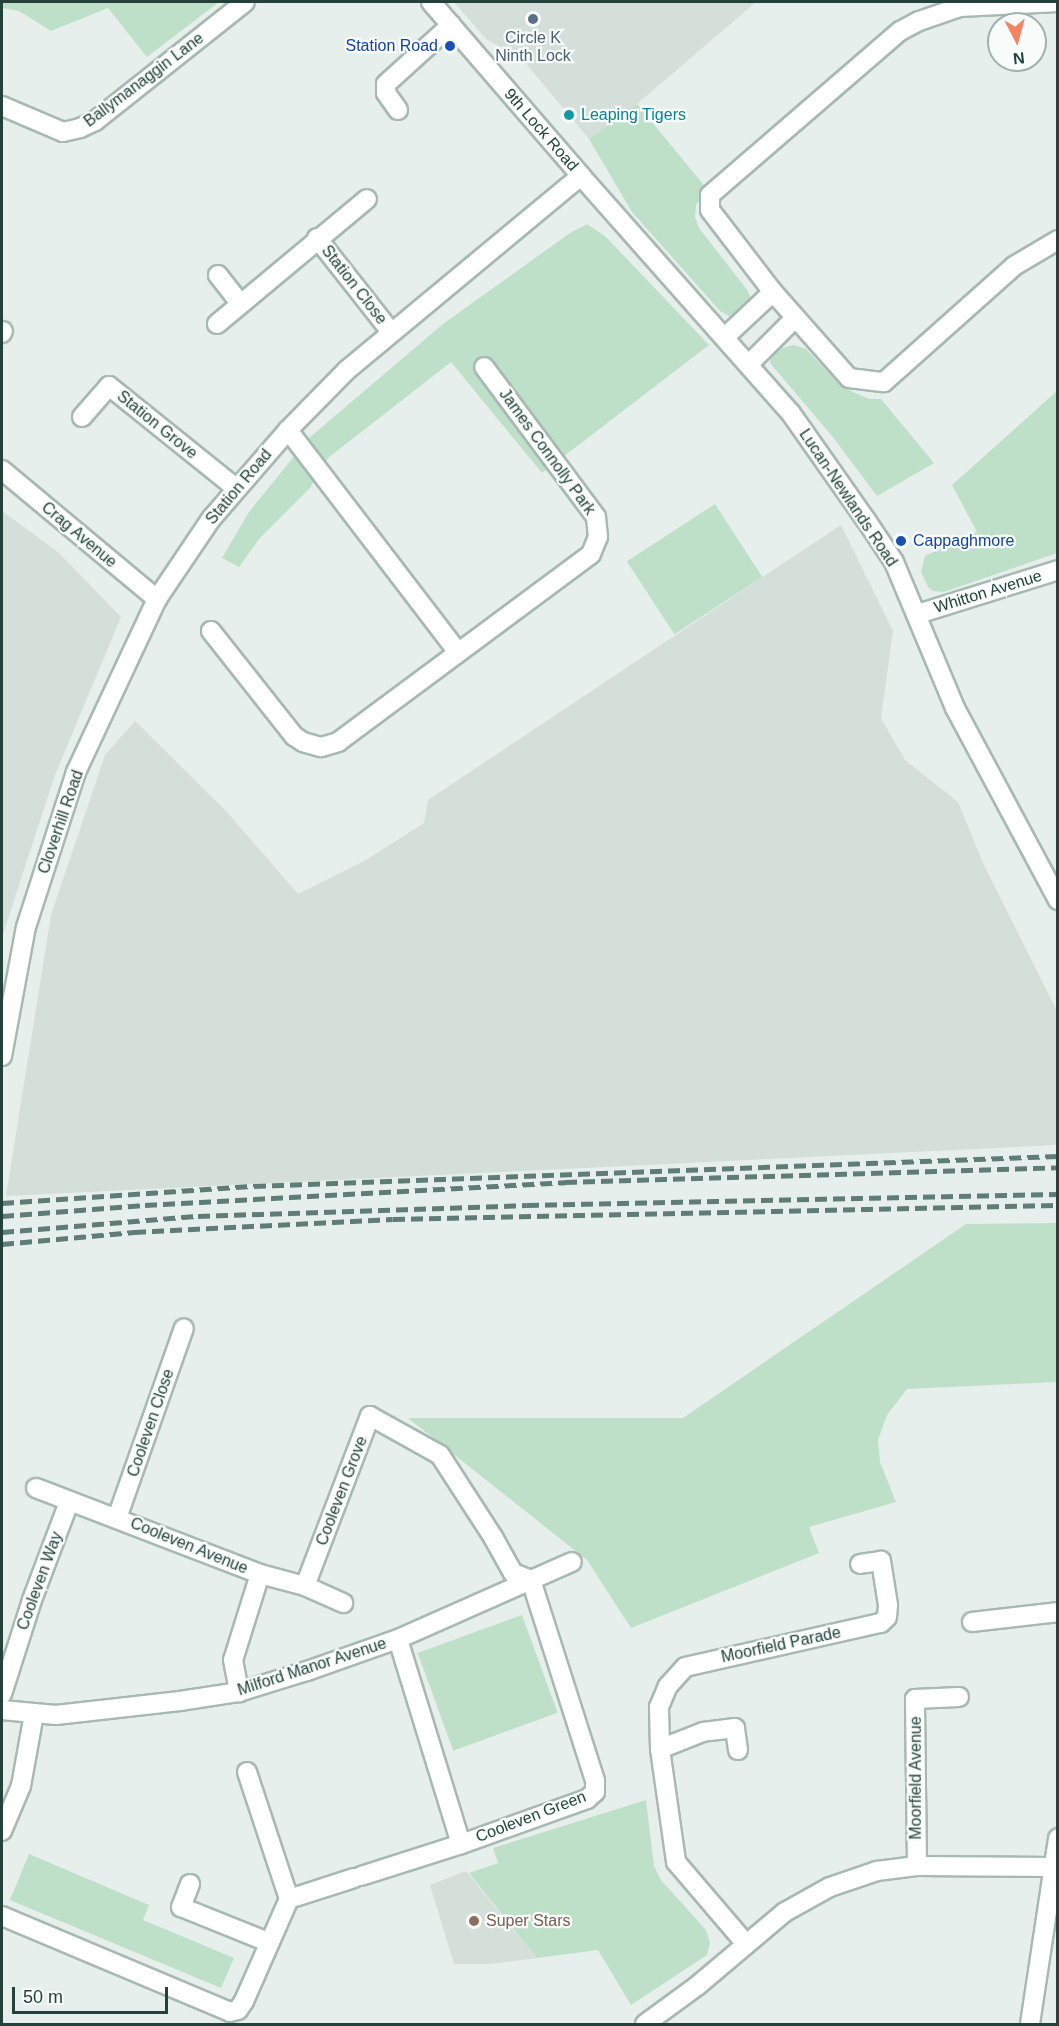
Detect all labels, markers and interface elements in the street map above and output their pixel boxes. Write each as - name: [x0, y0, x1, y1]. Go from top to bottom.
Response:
- marker: Circle K Ninth Lock: [526, 12, 540, 26]
- north arrow: [987, 12, 1047, 72]
- place label: Circle K Ninth Lock: [495, 28, 571, 66]
- street label: Ballymanaggin Lane: [80, 29, 208, 131]
- place label: Station Road: [345, 36, 438, 56]
- marker: Station Road: [443, 39, 457, 53]
- text: N: [1012, 49, 1025, 67]
- street label: 9th Lock Road: [500, 85, 582, 175]
- place label: Leaping Tigers: [581, 105, 686, 125]
- marker: Leaping Tigers: [562, 108, 576, 122]
- street label: Station Close: [317, 242, 391, 328]
- street label: James Connolly Park: [495, 385, 599, 519]
- street label: Station Grove: [113, 387, 201, 463]
- street label: Lucan-Newlands Road: [795, 426, 901, 570]
- street label: Station Road: [202, 445, 276, 529]
- street label: Crag Avenue: [37, 498, 121, 572]
- place label: Cappaghmore: [913, 531, 1014, 551]
- marker: Cappaghmore: [894, 534, 908, 548]
- street label: Whitton Avenue: [931, 566, 1045, 618]
- street label: Cloverhill Road: [34, 768, 88, 876]
- street label: Cooleven Close: [124, 1366, 178, 1480]
- street label: Cooleven Grove: [312, 1434, 372, 1548]
- street label: Cooleven Avenue: [127, 1513, 251, 1579]
- street label: Cooleven Way: [13, 1529, 67, 1633]
- street label: Moorfield Parade: [719, 1623, 843, 1667]
- street label: Milford Manor Avenue: [235, 1634, 389, 1700]
- street label: Moorfield Avenue: [906, 1716, 926, 1840]
- street label: Cooleven Green: [473, 1787, 589, 1847]
- place label: Super Stars: [486, 1911, 570, 1931]
- marker: Super Stars: [467, 1914, 481, 1928]
- scale bar: [15, 1975, 171, 2013]
- text: 50 m: [23, 1987, 63, 2007]

